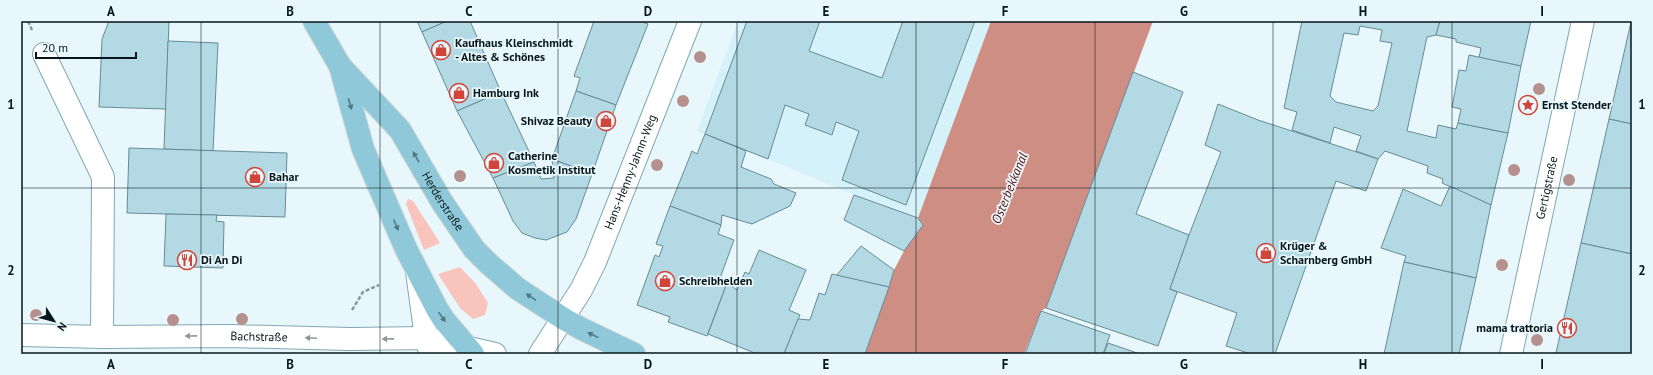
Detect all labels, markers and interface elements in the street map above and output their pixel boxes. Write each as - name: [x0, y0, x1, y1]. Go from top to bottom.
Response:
- text: A: [107, 3, 115, 20]
- text: B: [286, 3, 294, 20]
- text: C: [465, 3, 473, 20]
- text: D: [644, 3, 652, 20]
- text: E: [823, 3, 830, 20]
- text: F: [1002, 3, 1009, 20]
- text: G: [1180, 3, 1188, 20]
- text: H: [1359, 3, 1367, 20]
- text: I: [1540, 3, 1544, 20]
- scale bar: [36, 34, 136, 60]
- place label: Kaufhaus Kleinschmidt - Altes & Schönes: [455, 35, 573, 64]
- shop icon: Kaufhaus Kleinschmidt - Altes & Schönes: [430, 39, 452, 61]
- text: 20 m: [42, 40, 68, 55]
- shop icon: Hamburg Ink: [448, 82, 470, 104]
- place label: Hamburg Ink: [473, 85, 539, 100]
- place icon: Ernst Stender: [1517, 94, 1539, 116]
- text: 1: [7, 96, 15, 113]
- text: 1: [1638, 96, 1646, 113]
- place label: Ernst Stender: [1542, 97, 1612, 112]
- one-way arrow: [347, 98, 353, 110]
- shop icon: Shivaz Beauty: [595, 110, 617, 132]
- street label: Hans-Henny-Jahnn-Weg: [601, 112, 659, 232]
- place label: Shivaz Beauty: [521, 113, 592, 128]
- place label: Catherine Kosmetik Institut: [508, 148, 596, 177]
- water label: Osterbekkanal: [988, 150, 1032, 226]
- one-way arrow: [412, 151, 419, 163]
- shop icon: Catherine Kosmetik Institut: [483, 152, 505, 174]
- street label: Gertigstraße: [1532, 155, 1561, 221]
- shop icon: Bahar: [244, 166, 266, 188]
- place label: Bahar: [269, 169, 300, 184]
- street label: Herderstraße: [419, 169, 468, 234]
- one-way arrow: [393, 219, 399, 231]
- place label: Krüger & Scharnberg GmbH: [1280, 238, 1372, 267]
- shop icon: Krüger & Scharnberg GmbH: [1255, 242, 1277, 264]
- restaurant icon: Di An Di: [176, 249, 198, 271]
- place label: Di An Di: [201, 252, 242, 267]
- text: 2: [7, 262, 15, 279]
- text: 2: [1638, 262, 1646, 279]
- shop icon: Schreibhelden: [654, 270, 676, 292]
- place label: Schreibhelden: [679, 273, 752, 288]
- one-way arrow: [525, 294, 537, 301]
- north arrow: [34, 301, 74, 341]
- one-way arrow: [438, 312, 446, 322]
- restaurant icon: mama trattoria: [1556, 317, 1578, 339]
- text: N: [54, 320, 70, 334]
- place label: mama trattoria: [1476, 320, 1553, 335]
- street label: Bachstraße: [230, 328, 288, 344]
- one-way arrow: [587, 332, 599, 338]
- one-way arrow: [185, 333, 197, 340]
- one-way arrow: [304, 335, 317, 341]
- one-way arrow: [381, 336, 394, 342]
- text: A: [107, 356, 115, 373]
- text: B: [286, 356, 294, 373]
- text: C: [465, 356, 473, 373]
- text: D: [644, 356, 652, 373]
- text: E: [823, 356, 830, 373]
- text: F: [1002, 356, 1009, 373]
- text: G: [1180, 356, 1188, 373]
- text: H: [1359, 356, 1367, 373]
- text: I: [1540, 356, 1544, 373]

